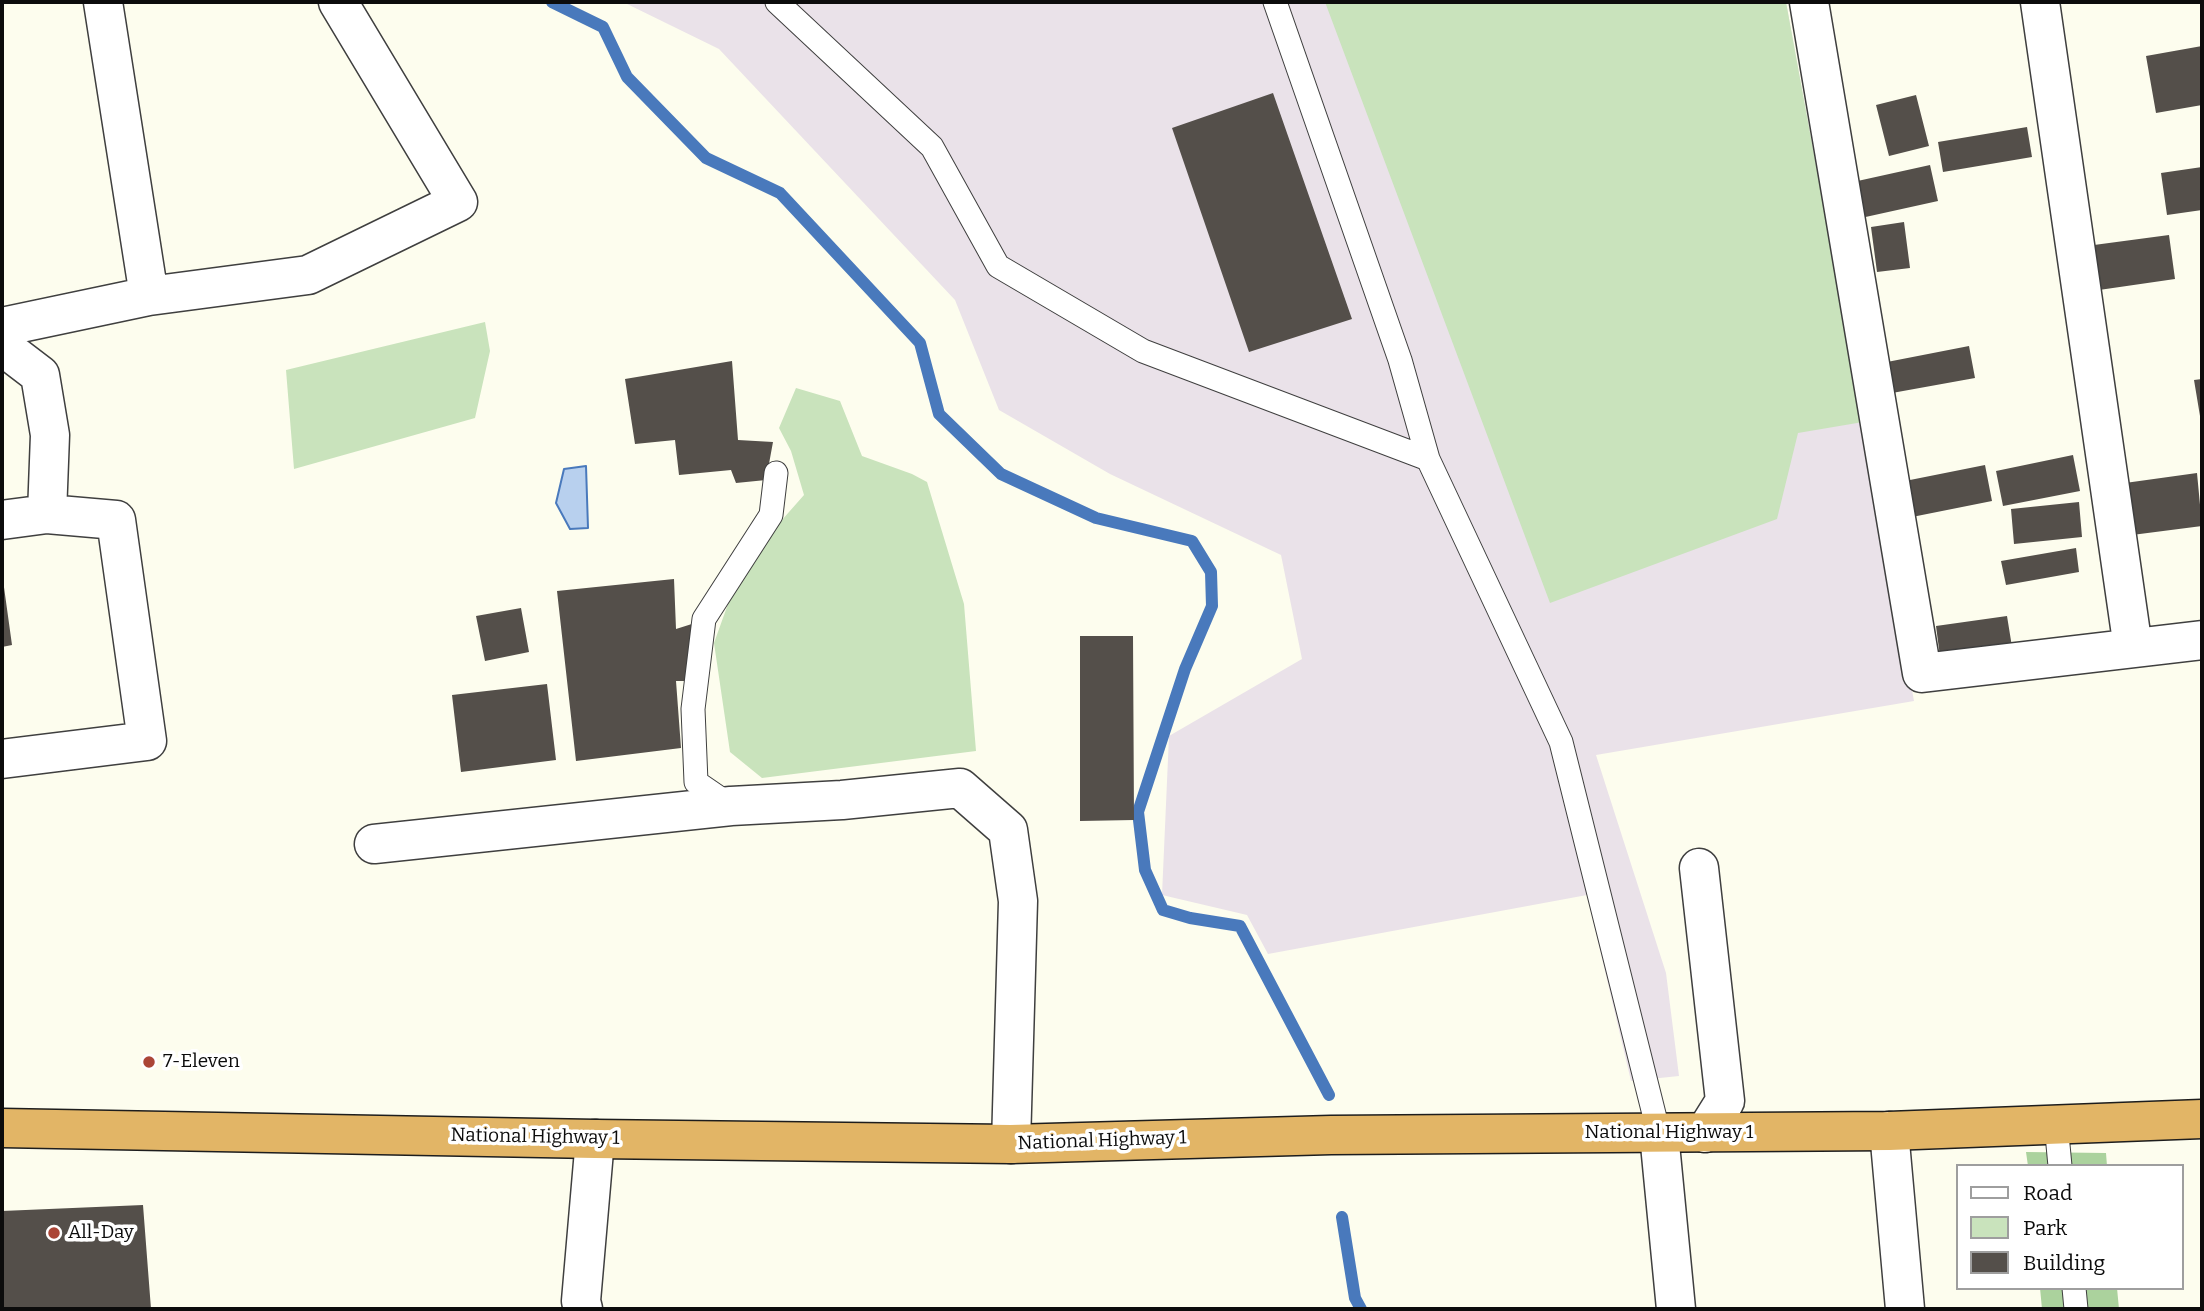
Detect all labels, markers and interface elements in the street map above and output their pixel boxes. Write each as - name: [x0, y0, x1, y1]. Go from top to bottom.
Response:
- place label: 7-Eleven: [163, 1051, 240, 1073]
- marker: 7-Eleven: [141, 1054, 157, 1070]
- street label: National Highway 1: [1585, 1122, 1753, 1144]
- street label: National Highway 1: [450, 1124, 620, 1150]
- street label: National Highway 1: [1017, 1127, 1187, 1155]
- legend: [1955, 1164, 2183, 1290]
- text: Road: [2023, 1180, 2072, 1206]
- text: Park: [2023, 1215, 2067, 1241]
- place label: All-Day: [68, 1222, 134, 1244]
- marker: All-Day: [46, 1225, 62, 1241]
- text: Building: [2023, 1250, 2105, 1276]

